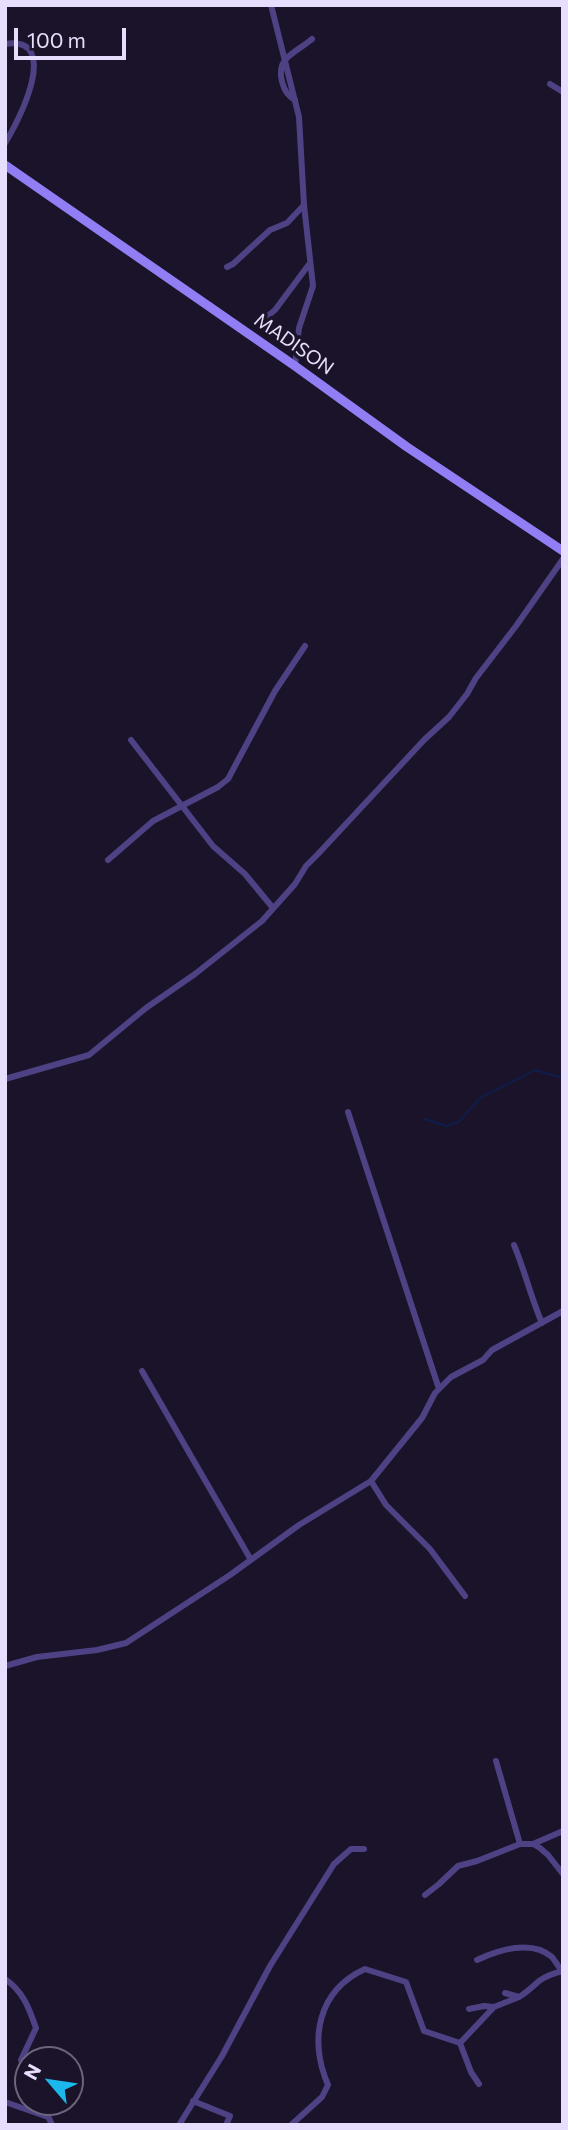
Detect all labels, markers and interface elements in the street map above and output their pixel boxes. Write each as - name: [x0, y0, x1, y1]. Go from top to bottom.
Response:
- scale bar: [18, 14, 130, 58]
- text: 100 m: [27, 27, 86, 52]
- street label: MADISON: [250, 308, 338, 380]
- north arrow: [14, 2046, 84, 2116]
- text: N: [18, 2060, 45, 2083]

